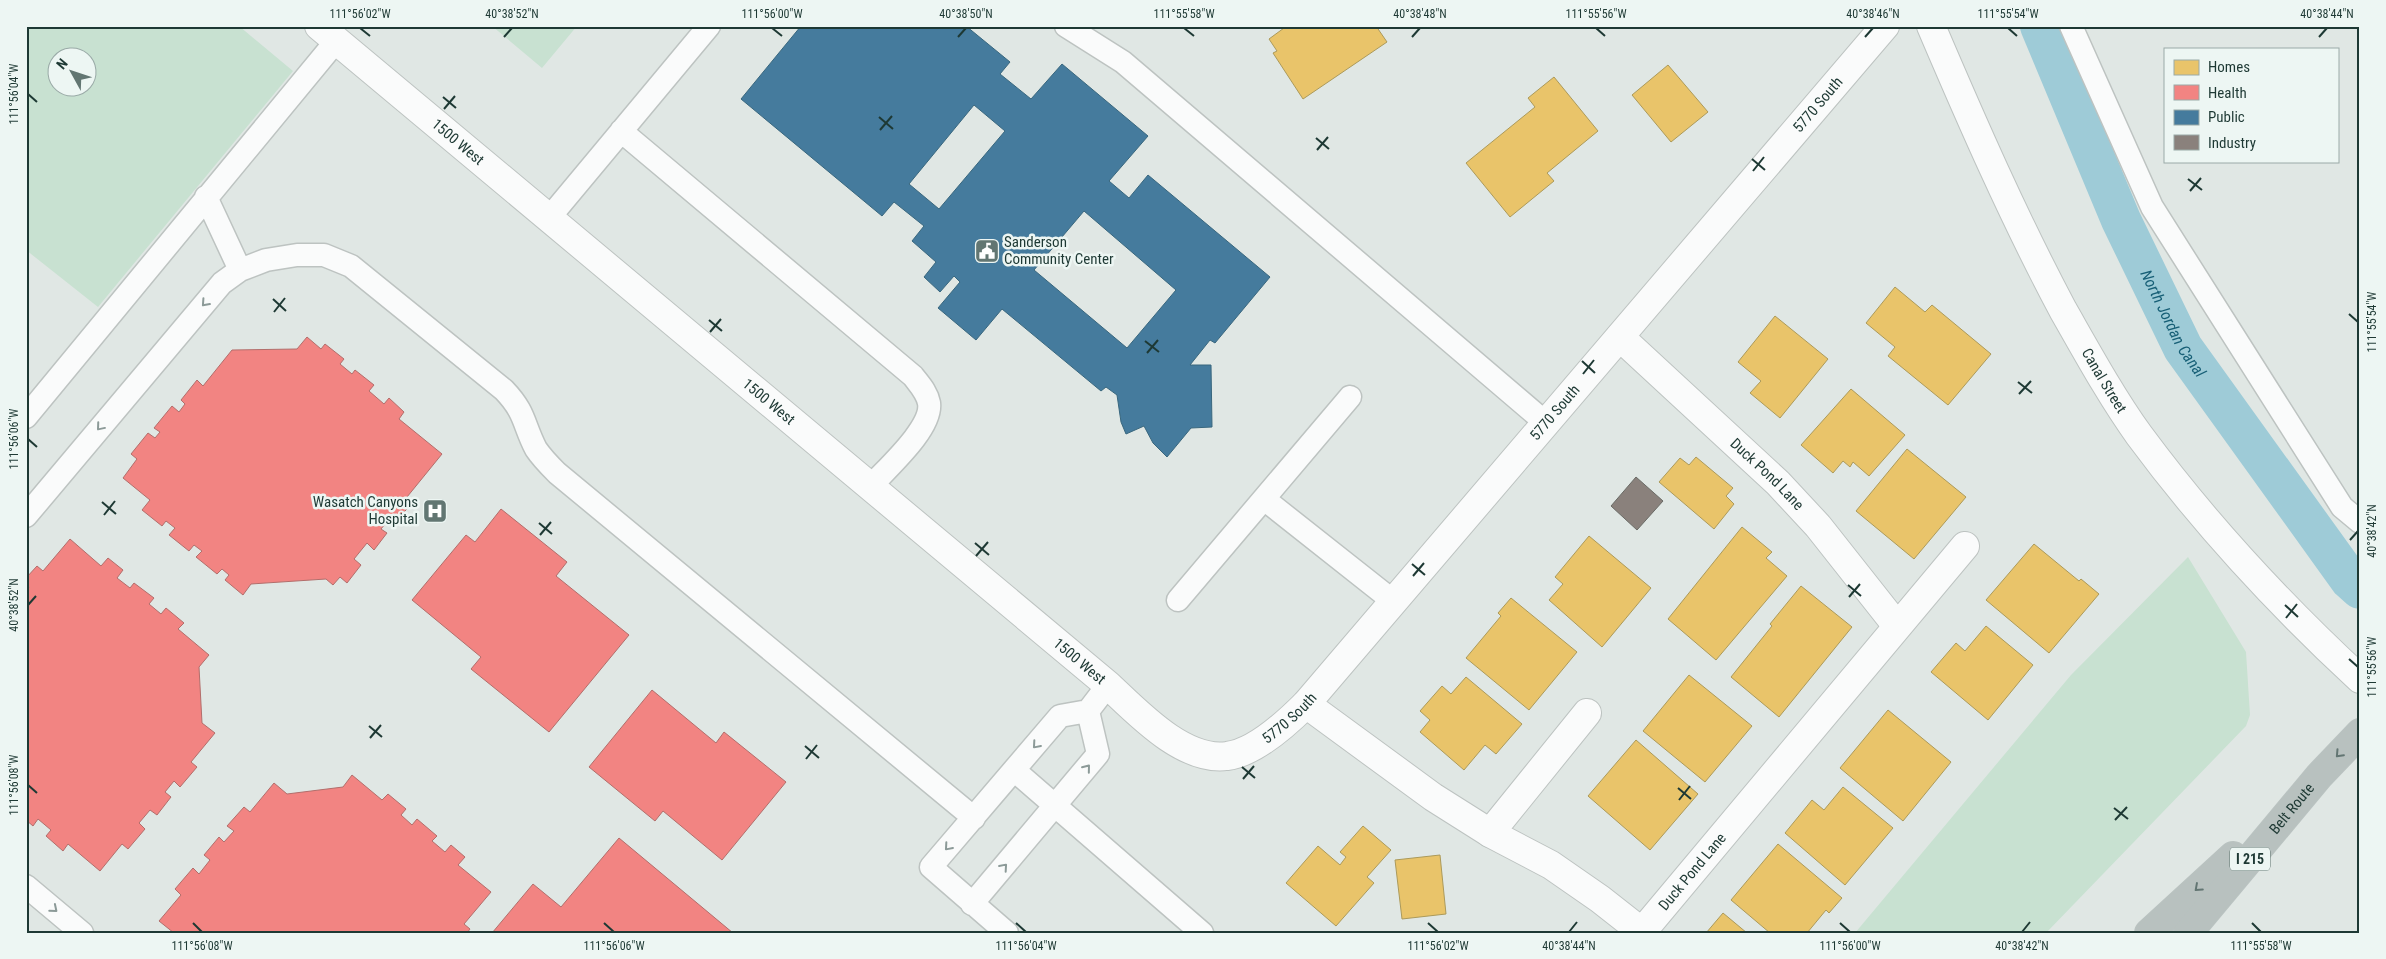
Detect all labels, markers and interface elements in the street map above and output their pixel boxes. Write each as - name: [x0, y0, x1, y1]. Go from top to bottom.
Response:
- text: 111°56'02"W: [329, 7, 391, 21]
- text: 40°38'52"N: [485, 7, 539, 21]
- text: 111°56'00"W: [741, 7, 803, 21]
- text: 40°38'50"N: [939, 7, 993, 21]
- text: 111°55'58"W: [1153, 7, 1215, 21]
- text: 40°38'48"N: [1393, 7, 1447, 21]
- text: 111°55'56"W: [1565, 7, 1627, 21]
- text: 40°38'46"N: [1846, 7, 1900, 21]
- text: 111°55'54"W: [1977, 7, 2039, 21]
- text: 40°38'44"N: [2300, 7, 2354, 21]
- north arrow: [48, 48, 98, 98]
- legend: [2164, 48, 2338, 162]
- text: N: [53, 55, 71, 72]
- text: Homes: [2208, 58, 2250, 76]
- text: 111°56'04"W: [7, 63, 21, 125]
- street label: 5770 South: [1789, 73, 1846, 136]
- text: Health: [2208, 84, 2247, 102]
- text: Public: [2208, 108, 2245, 126]
- street label: 1500 West: [428, 115, 488, 169]
- text: Industry: [2208, 134, 2256, 152]
- place label: Sanderson Community Center: [1004, 233, 1114, 268]
- public building icon: Sanderson Community Center: [974, 238, 1000, 264]
- water label: North Jordan Canal: [2137, 266, 2210, 381]
- text: 111°55'54"W: [2365, 291, 2379, 353]
- one-way arrow: [202, 297, 211, 306]
- street label: Canal Street: [2078, 345, 2130, 416]
- street label: 1500 West: [739, 375, 799, 429]
- street label: 5770 South: [1526, 381, 1583, 444]
- text: 111°56'06"W: [7, 408, 21, 470]
- one-way arrow: [98, 421, 106, 430]
- street label: Duck Pond Lane: [1726, 434, 1808, 514]
- place label: Wasatch Canyons Hospital: [313, 493, 418, 528]
- hospital icon: Wasatch Canyons Hospital: [422, 498, 448, 524]
- text: 40°38'42"N: [2365, 504, 2379, 558]
- text: 40°38'52"N: [7, 578, 21, 632]
- street label: 1500 West: [1050, 634, 1109, 688]
- text: 111°55'56"W: [2365, 636, 2379, 698]
- street label: 5770 South: [1259, 689, 1320, 747]
- one-way arrow: [1032, 740, 1041, 749]
- one-way arrow: [2336, 749, 2345, 758]
- text: 111°56'08"W: [7, 754, 21, 816]
- one-way arrow: [1081, 765, 1089, 774]
- street label: Belt Route: [2265, 779, 2318, 838]
- street label: Duck Pond Lane: [1655, 829, 1730, 914]
- one-way arrow: [945, 841, 954, 850]
- road number: I 215: [2230, 848, 2270, 871]
- one-way arrow: [998, 863, 1007, 872]
- one-way arrow: [2195, 882, 2204, 891]
- one-way arrow: [48, 904, 57, 912]
- text: 111°56'08"W: [171, 939, 233, 953]
- text: 111°56'06"W: [583, 939, 645, 953]
- text: 111°56'04"W: [995, 939, 1057, 953]
- text: 111°56'02"W: [1407, 939, 1469, 953]
- text: 40°38'44"N: [1542, 939, 1596, 953]
- text: 111°56'00"W: [1819, 939, 1881, 953]
- text: 40°38'42"N: [1995, 939, 2049, 953]
- text: 111°55'58"W: [2230, 939, 2292, 953]

